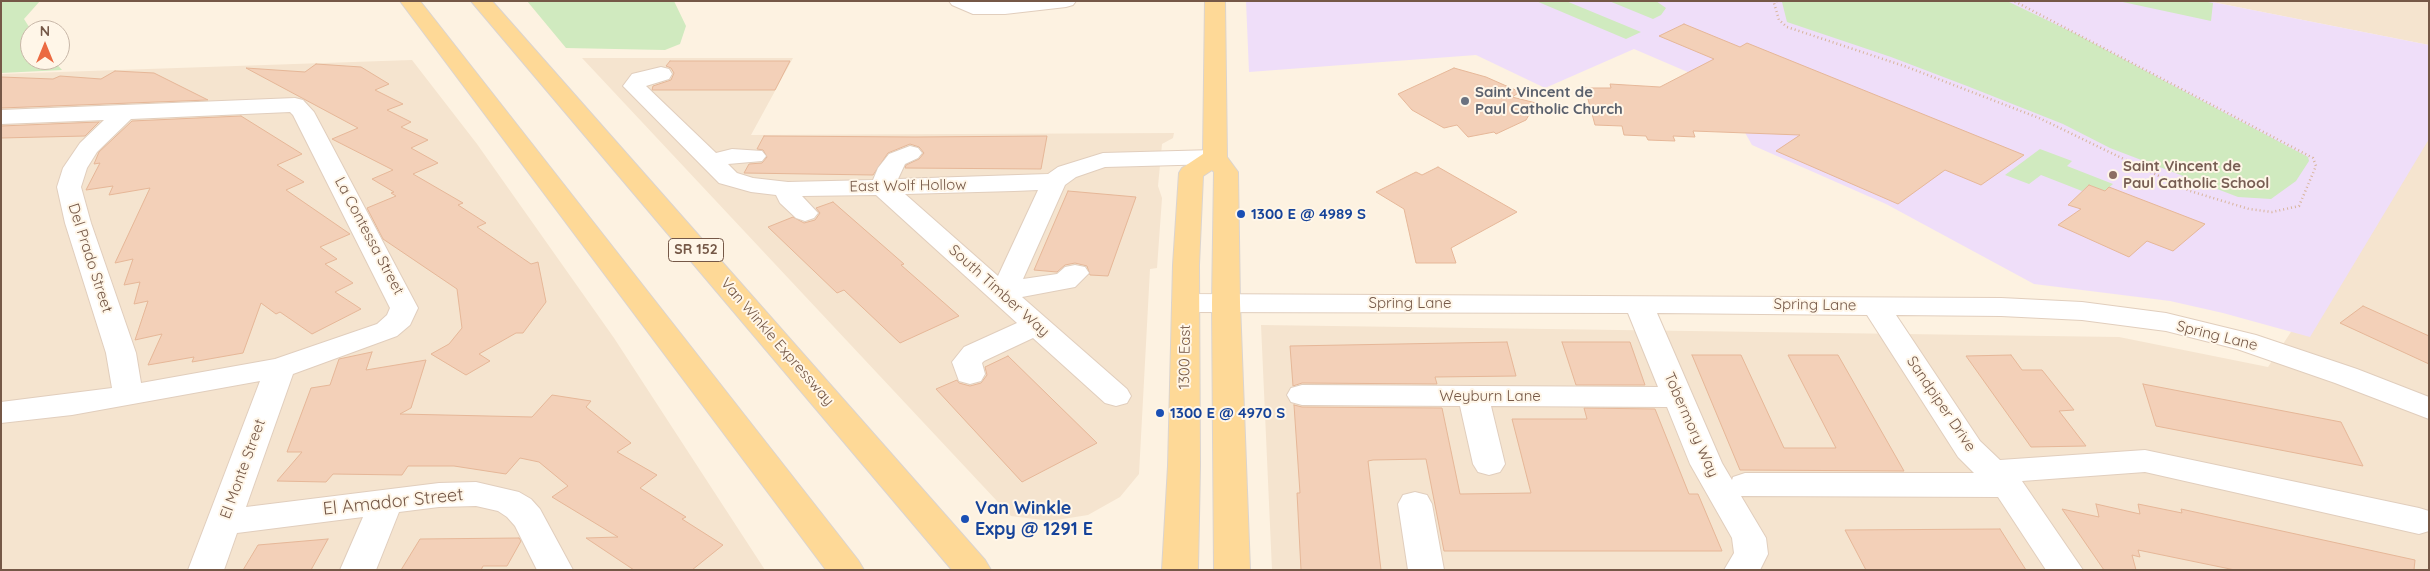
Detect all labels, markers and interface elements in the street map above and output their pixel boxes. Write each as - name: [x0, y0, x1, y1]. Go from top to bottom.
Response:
- north arrow: [20, 20, 70, 70]
- text: N: [40, 22, 50, 40]
- place label: Saint Vincent de Paul Catholic Church: [1475, 83, 1623, 118]
- marker: Saint Vincent de Paul Catholic Church: [1459, 95, 1471, 107]
- place label: Saint Vincent de Paul Catholic School: [2123, 157, 2269, 192]
- marker: Saint Vincent de Paul Catholic School: [2107, 169, 2119, 181]
- street label: La Contessa Street: [330, 174, 408, 298]
- street label: East Wolf Hollow: [849, 176, 967, 196]
- street label: Del Prado Street: [64, 201, 116, 315]
- place label: 1300 E @ 4989 S: [1251, 205, 1366, 223]
- marker: 1300 E @ 4989 S: [1235, 208, 1247, 220]
- road number: SR 152: [668, 238, 724, 262]
- street label: South Timber Way: [945, 241, 1053, 341]
- street label: Van Winkle Expressway: [717, 274, 837, 410]
- street label: Spring Lane: [1369, 294, 1451, 312]
- street label: Spring Lane: [1773, 295, 1857, 315]
- street label: Spring Lane: [2175, 317, 2259, 355]
- street label: 1300 East: [1175, 324, 1195, 390]
- street label: Sandpiper Drive: [1902, 353, 1980, 455]
- street label: Tobermory Way: [1660, 370, 1722, 480]
- street label: Weyburn Lane: [1439, 387, 1541, 405]
- place label: 1300 E @ 4970 S: [1170, 404, 1285, 422]
- marker: 1300 E @ 4970 S: [1154, 407, 1166, 419]
- street label: El Monte Street: [217, 417, 269, 521]
- street label: El Amador Street: [322, 484, 464, 520]
- place label: Van Winkle Expy @ 1291 E: [975, 498, 1093, 540]
- marker: Van Winkle Expy @ 1291 E: [959, 513, 971, 525]

